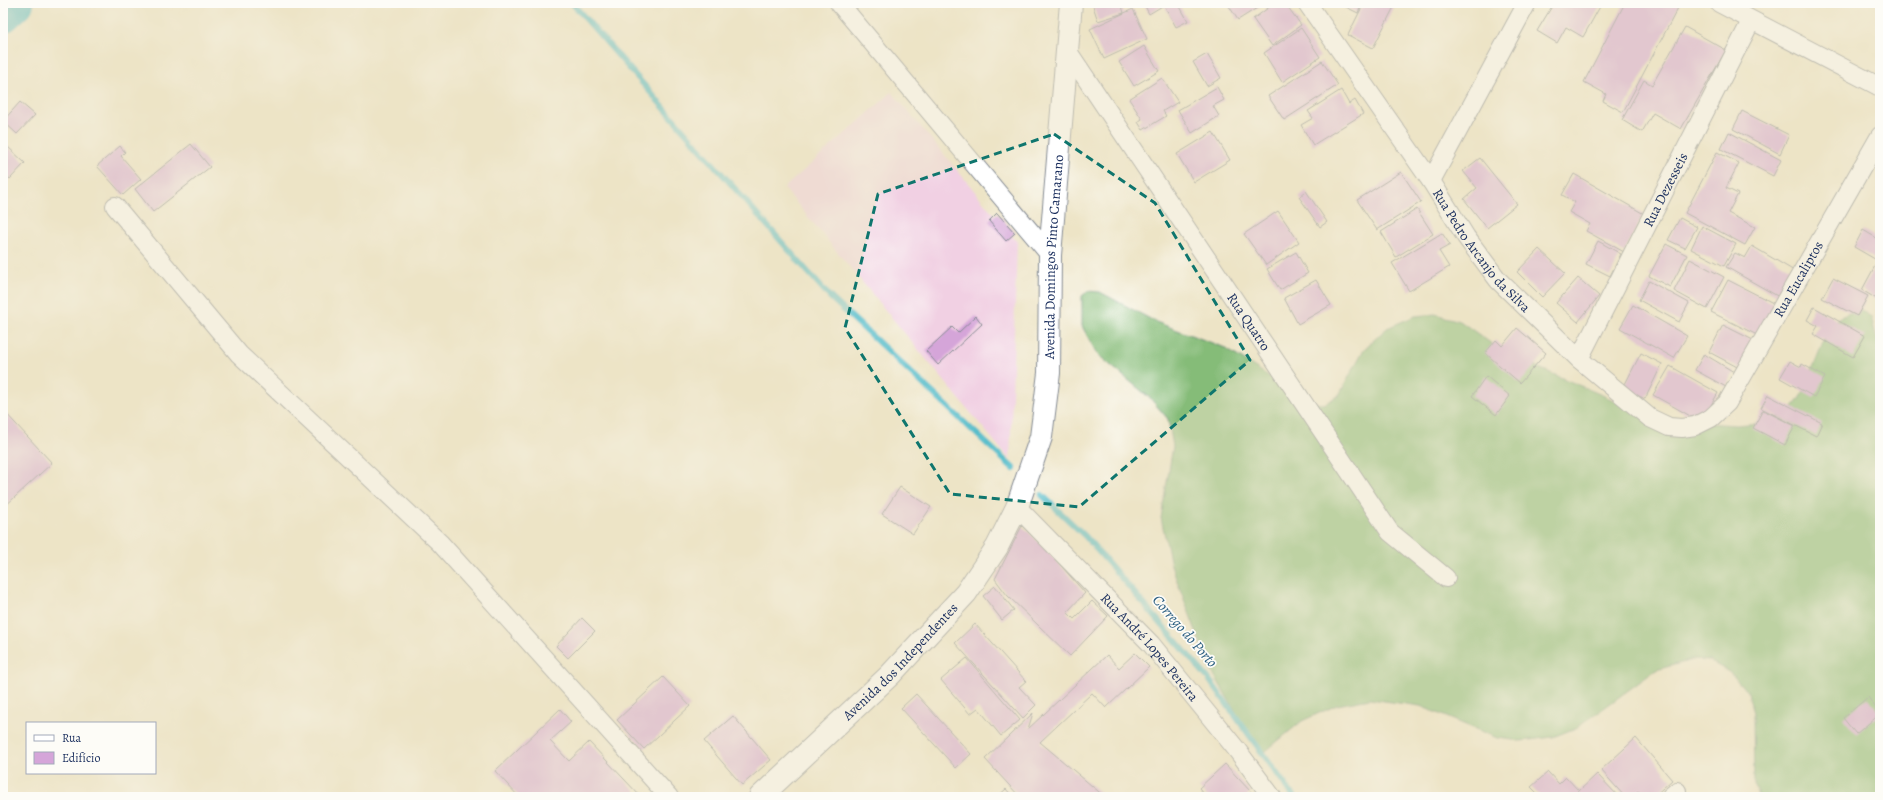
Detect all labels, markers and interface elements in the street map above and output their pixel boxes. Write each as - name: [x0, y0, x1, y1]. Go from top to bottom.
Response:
- street label: Rua Dezesseis: [1638, 149, 1692, 230]
- street label: Avenida Domingos Pinto Camarano: [1040, 154, 1068, 360]
- street label: Rua Pedro Arcanjo da Silva: [1428, 185, 1535, 317]
- street label: Rua Eucaliptos: [1769, 237, 1827, 321]
- street label: Rua Quatro: [1223, 289, 1275, 354]
- street label: Rua André Lopes Pereira: [1096, 589, 1203, 705]
- water label: Corrego do Porto: [1148, 591, 1222, 671]
- street label: Avenida dos Independentes: [838, 599, 962, 725]
- legend: [26, 722, 156, 774]
- text: Rua: [62, 730, 81, 746]
- text: Edifício: [62, 750, 100, 766]

